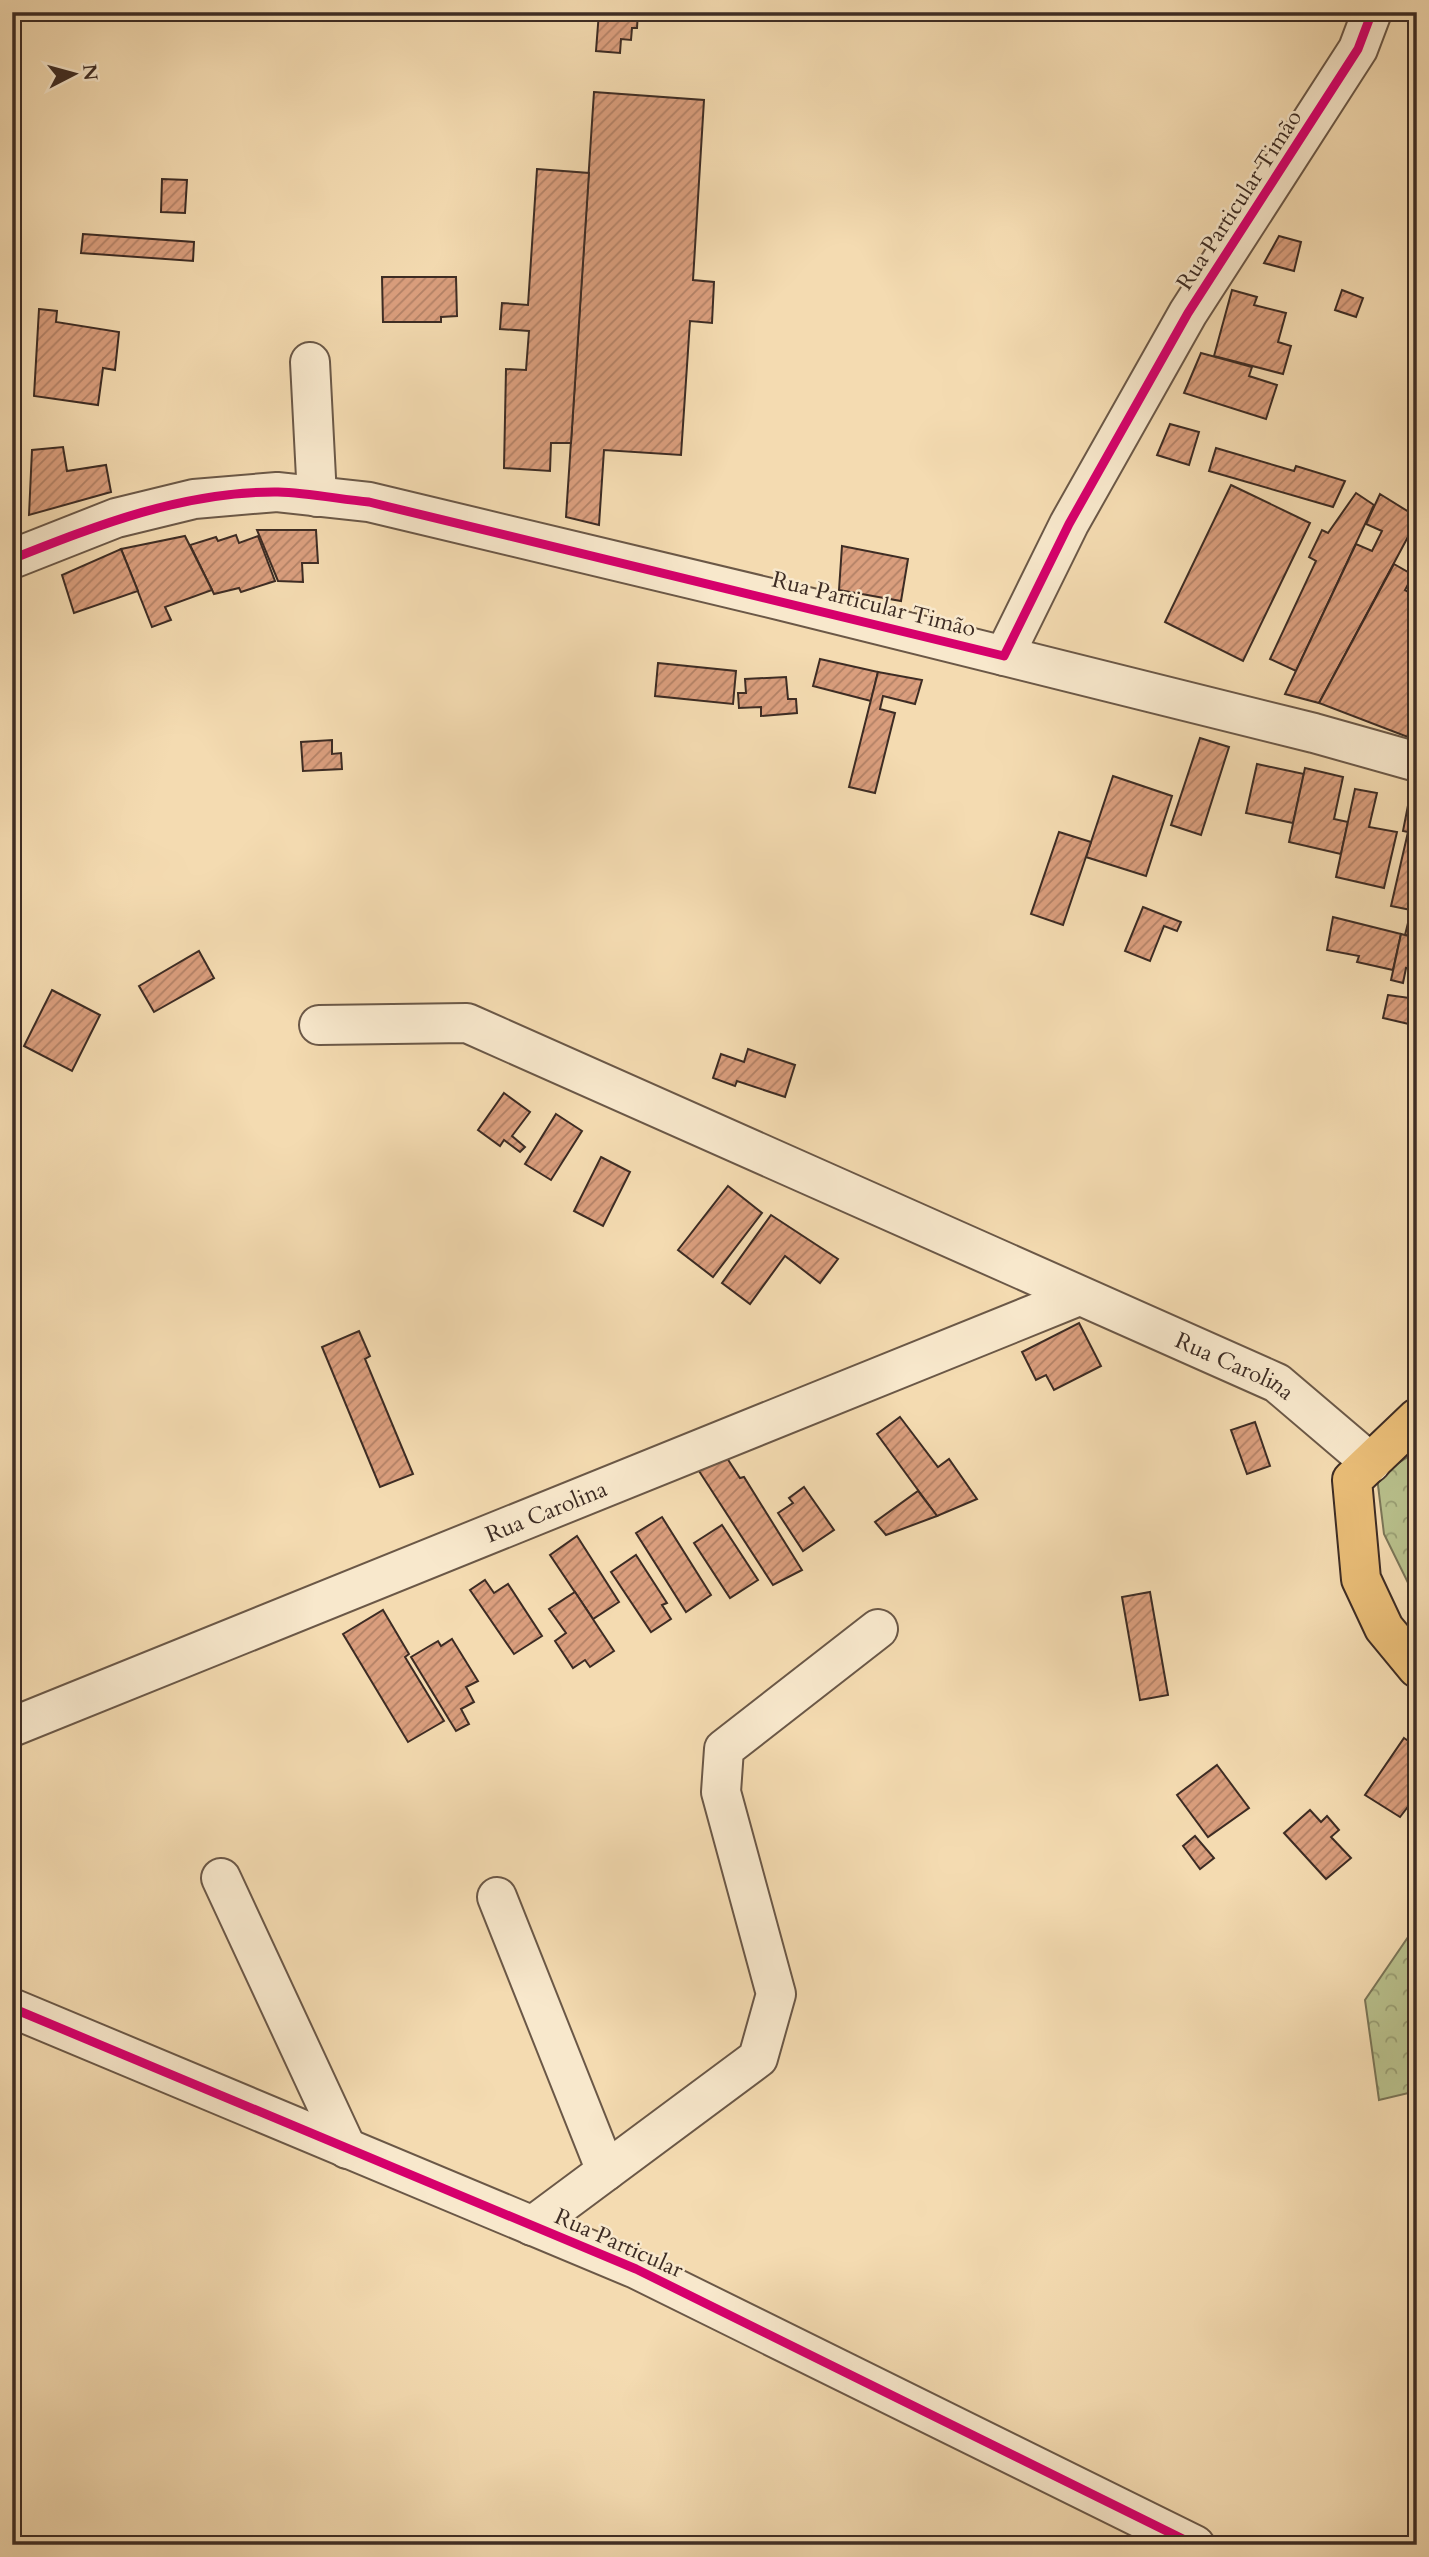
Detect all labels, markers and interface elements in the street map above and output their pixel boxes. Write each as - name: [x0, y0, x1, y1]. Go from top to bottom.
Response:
- north arrow: [38, 38, 108, 108]
- text: N: [76, 63, 104, 82]
- street label: Rua Particular Timão: [1169, 104, 1309, 296]
- street label: Rua Particular Timão: [769, 564, 979, 644]
- street label: Rua Carolina: [1171, 1324, 1301, 1407]
- street label: Rua Carolina: [481, 1473, 611, 1550]
- street label: Rua Particular: [550, 2201, 689, 2285]

